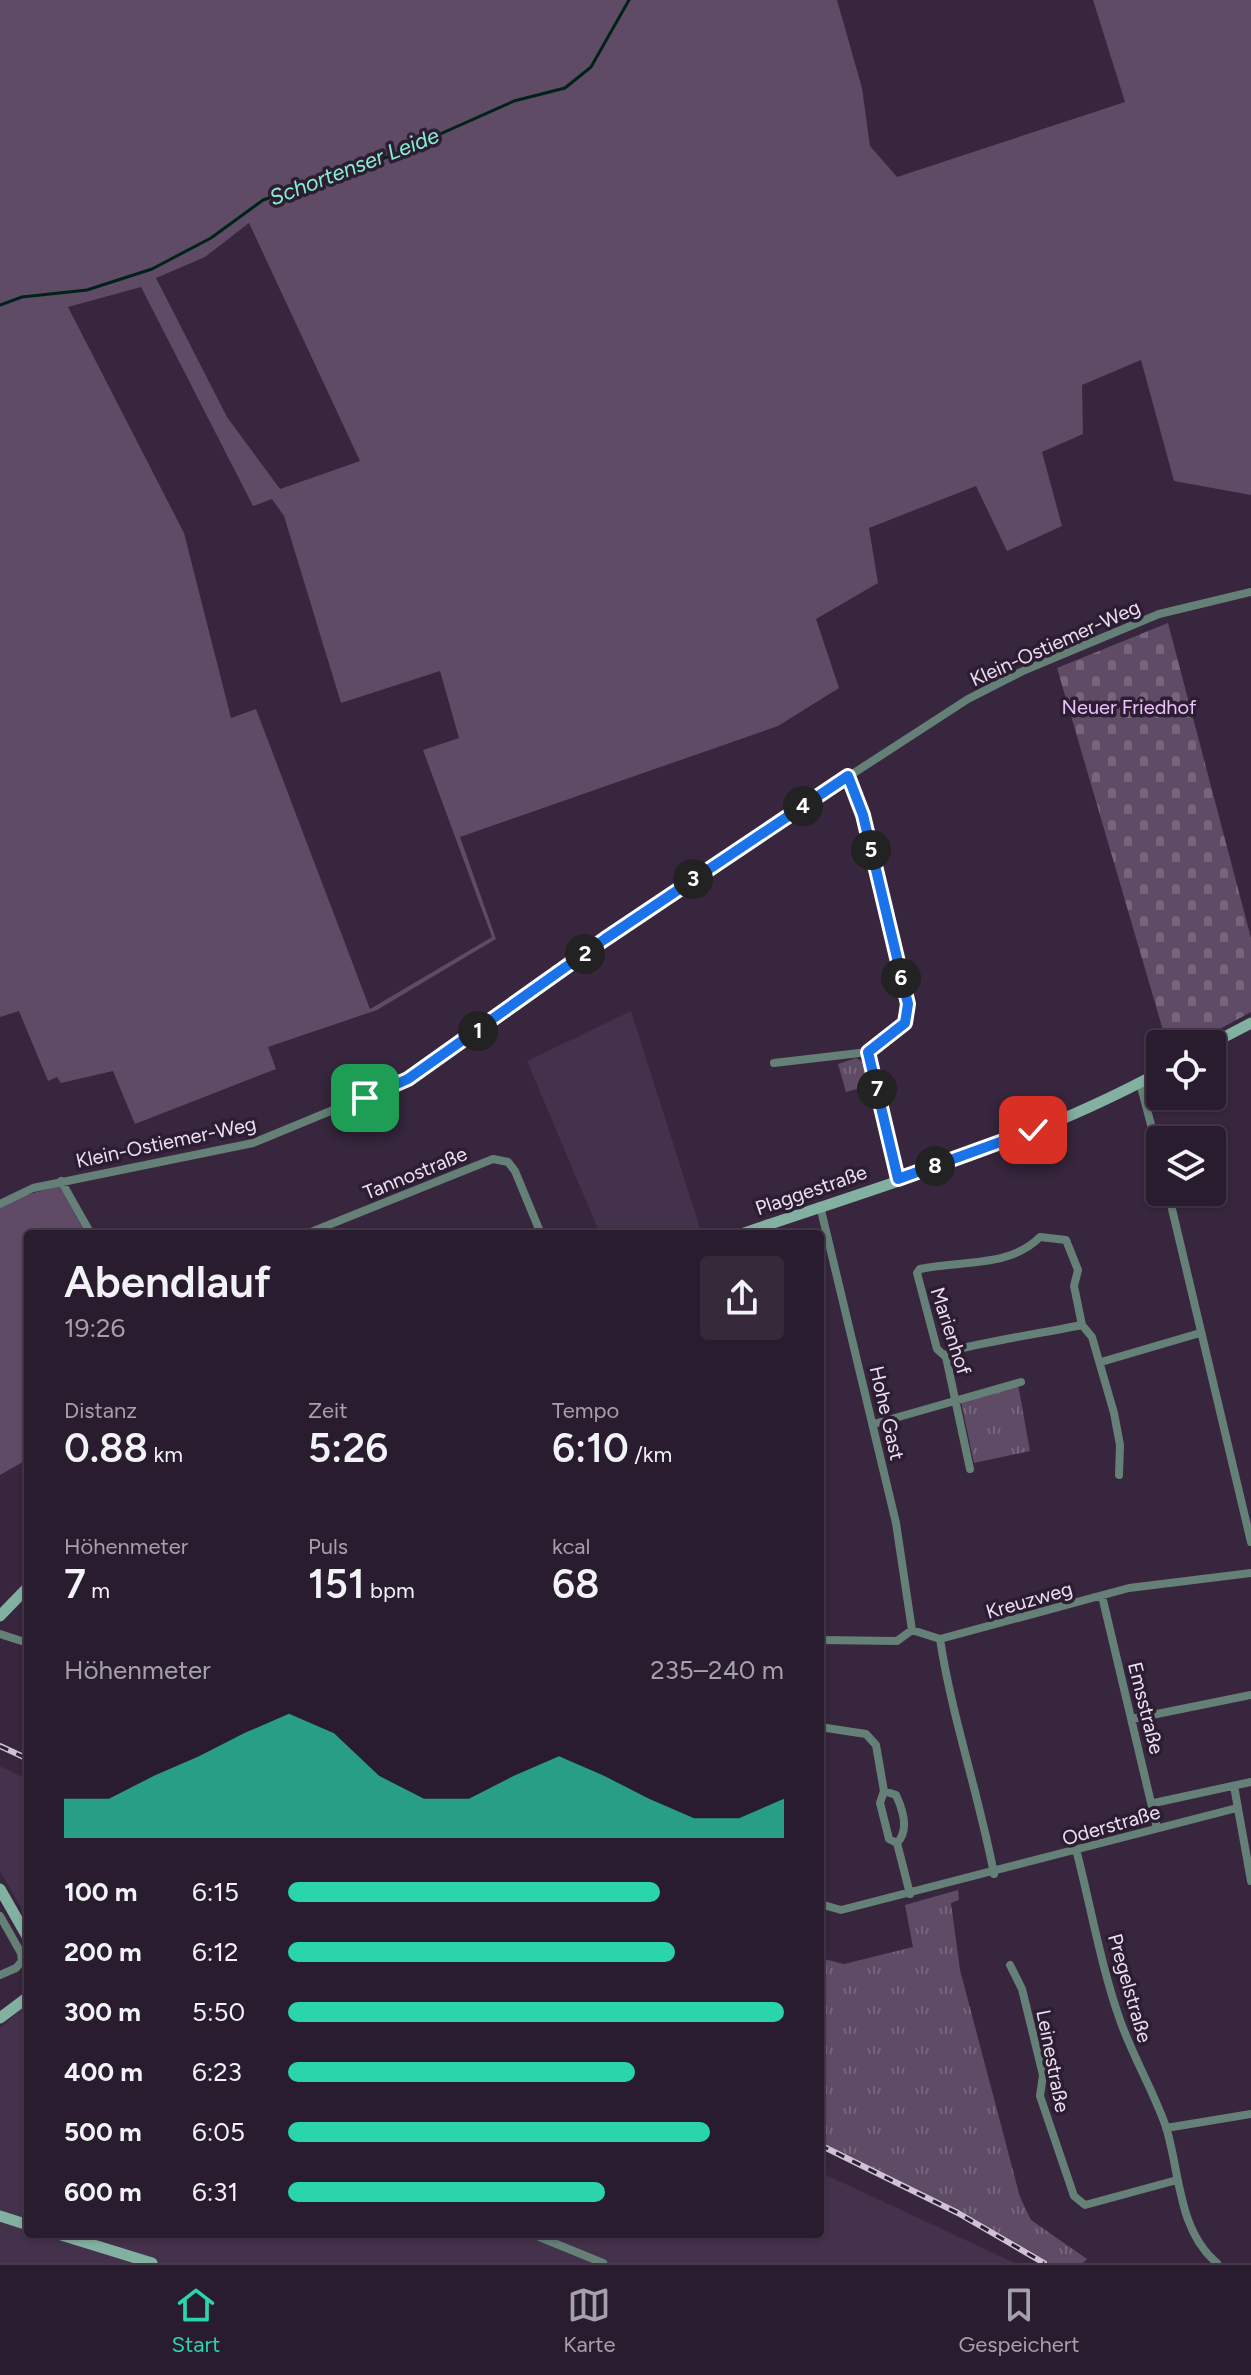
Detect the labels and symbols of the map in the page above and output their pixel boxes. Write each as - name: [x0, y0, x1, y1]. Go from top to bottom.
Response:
- water label: Schortenser Leide: [266, 122, 443, 211]
- street label: Klein-Ostiemer-Weg: [966, 595, 1144, 691]
- park label: Neuer Friedhof: [1061, 695, 1197, 719]
- pin: 4: [783, 786, 823, 826]
- pin: 5: [851, 830, 891, 870]
- pin: 3: [673, 859, 713, 899]
- pin: 2: [565, 934, 605, 974]
- pin: 6: [881, 958, 921, 998]
- pin: 1: [458, 1011, 498, 1051]
- pin: [331, 1064, 399, 1132]
- pin: 7: [857, 1069, 897, 1109]
- pin: [999, 1096, 1067, 1164]
- street label: Klein-Ostiemer-Weg: [74, 1111, 258, 1173]
- street label: Tannostraße: [360, 1141, 471, 1205]
- pin: 8: [915, 1146, 955, 1186]
- street label: Plaggestraße: [752, 1160, 870, 1220]
- street label: Marienhof: [926, 1284, 977, 1378]
- street label: Hohe Gast: [865, 1364, 909, 1462]
- street label: Kreuzweg: [983, 1576, 1075, 1624]
- street label: Emsstraße: [1123, 1659, 1169, 1757]
- street label: Oderstraße: [1059, 1800, 1163, 1850]
- street label: Pregelstraße: [1103, 1931, 1157, 2045]
- street label: Leinestraße: [1031, 2008, 1075, 2114]

